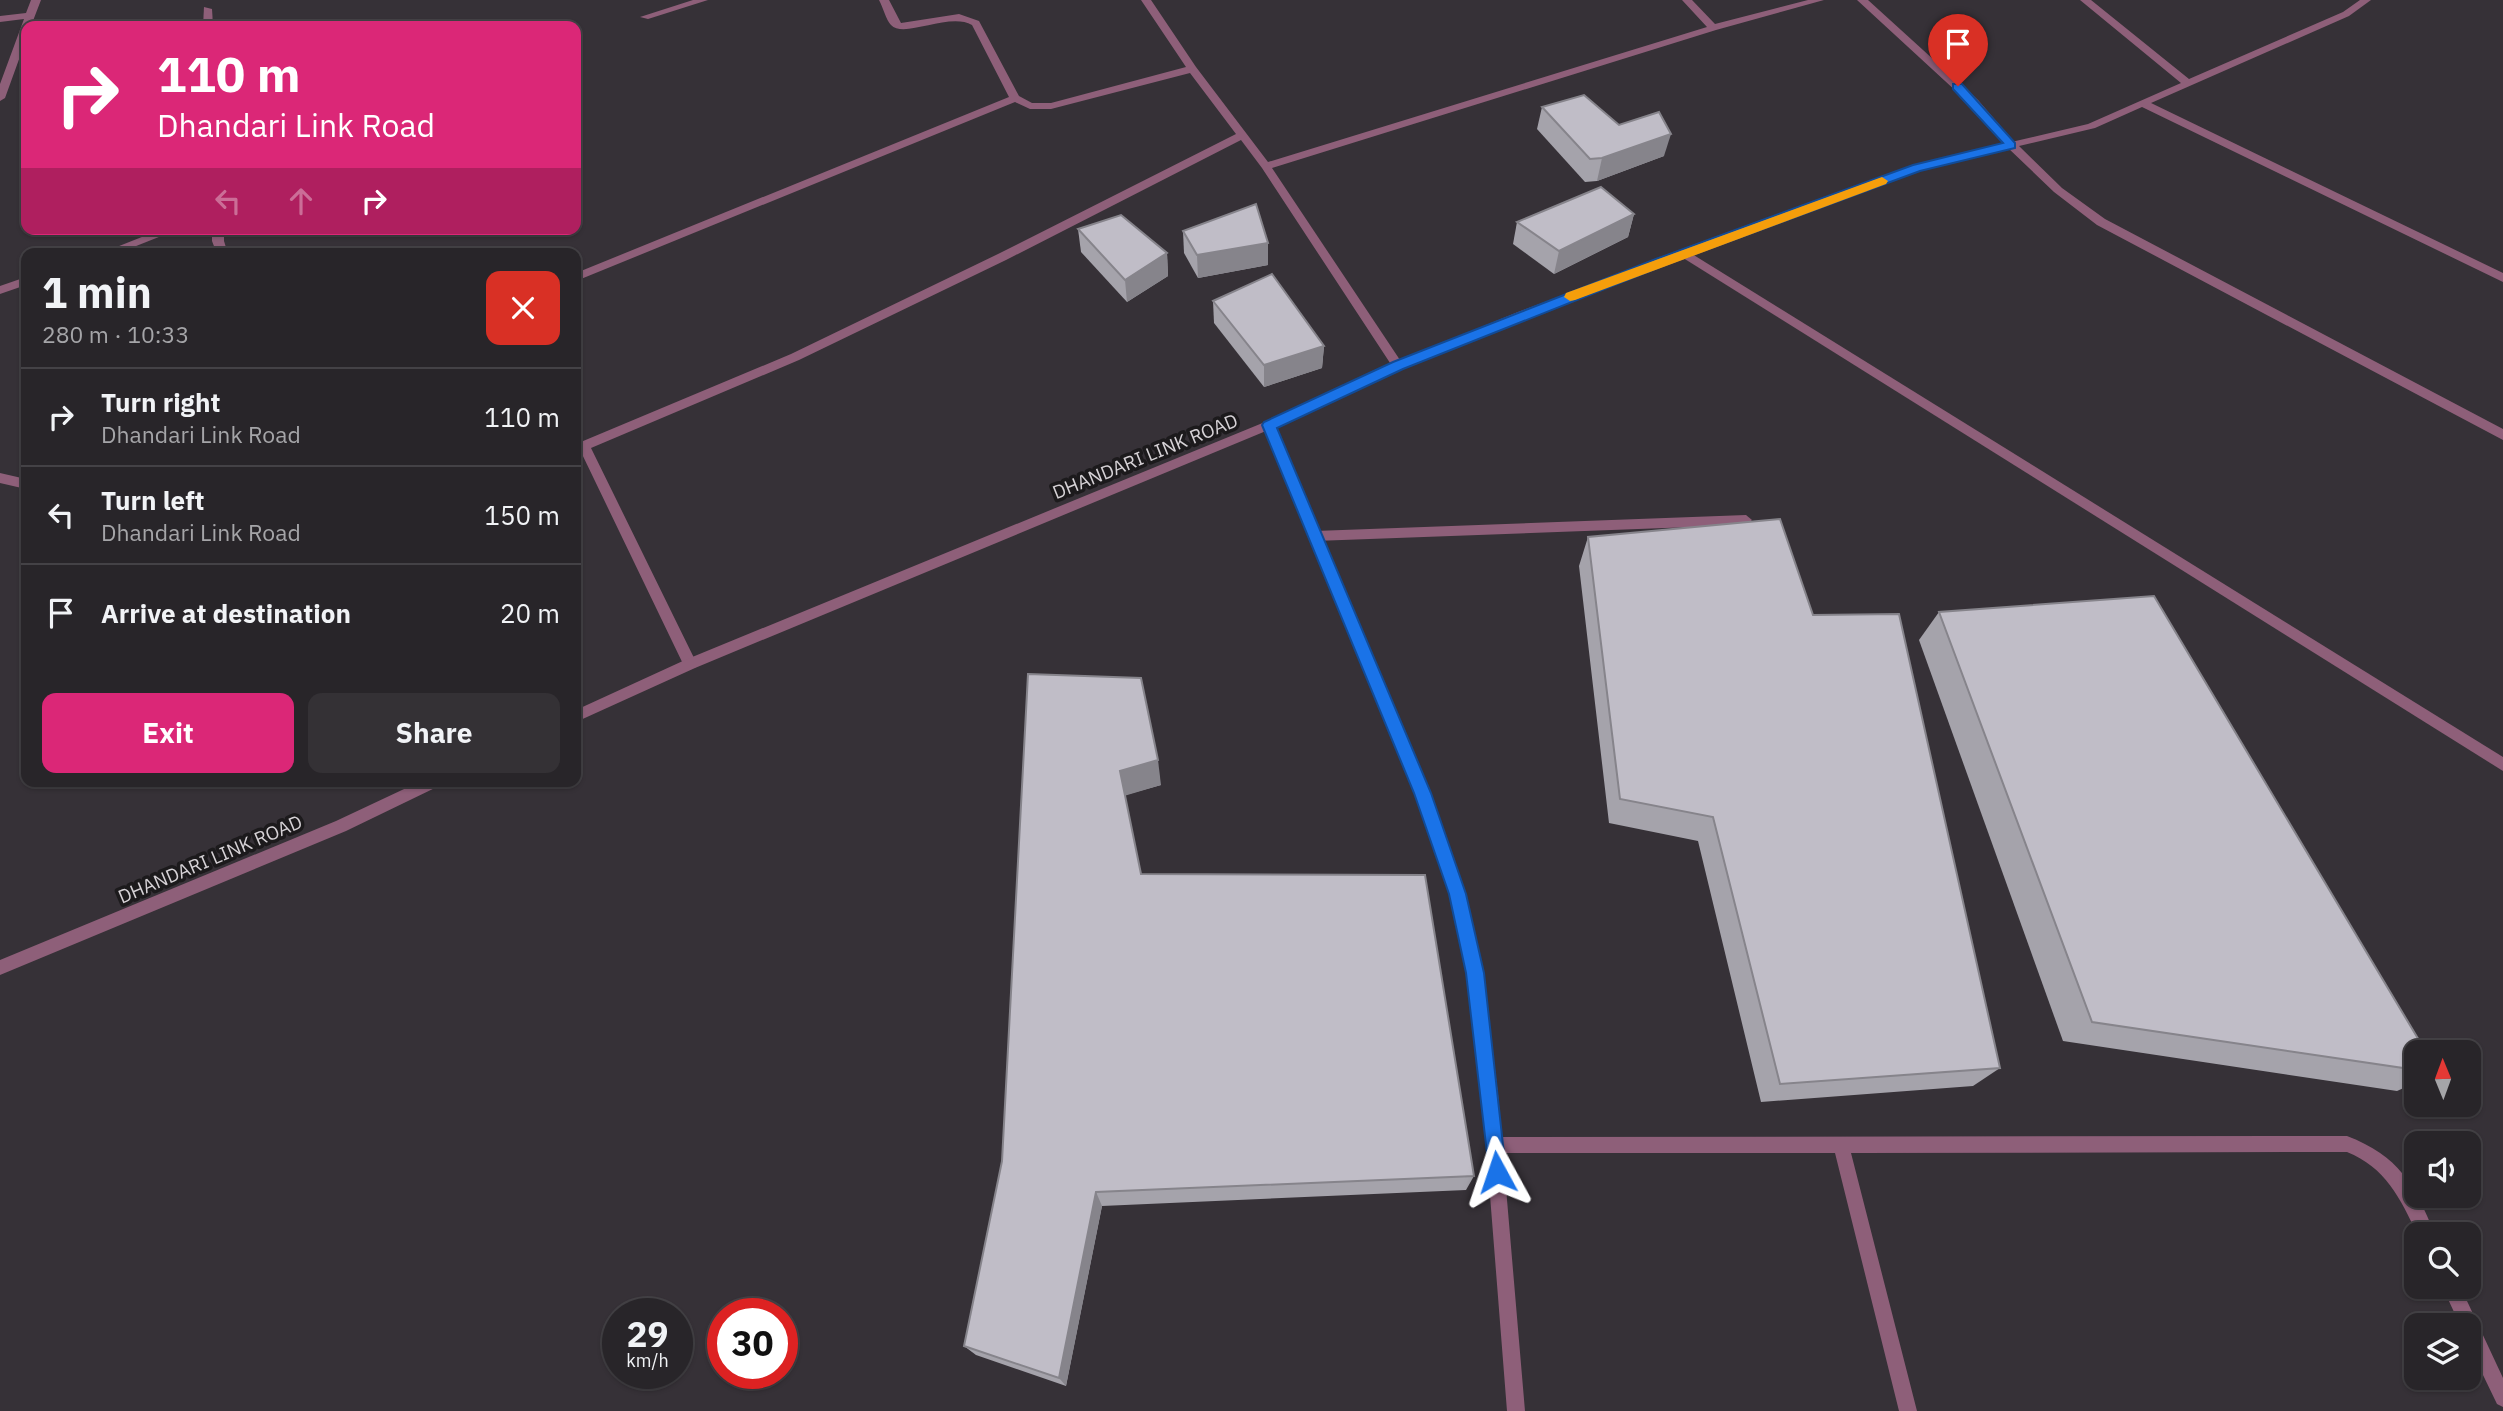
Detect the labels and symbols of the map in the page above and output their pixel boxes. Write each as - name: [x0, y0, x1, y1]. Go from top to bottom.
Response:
- pin: [1928, 14, 1988, 86]
- street label: DHANDARI LINK ROAD: [1049, 408, 1241, 504]
- street label: DHANDARI LINK ROAD: [114, 809, 306, 909]
- north arrow: [2404, 1040, 2482, 1116]
- position arrow: [1460, 1135, 1534, 1209]
- speed limit sign: 30: [707, 1298, 798, 1389]

